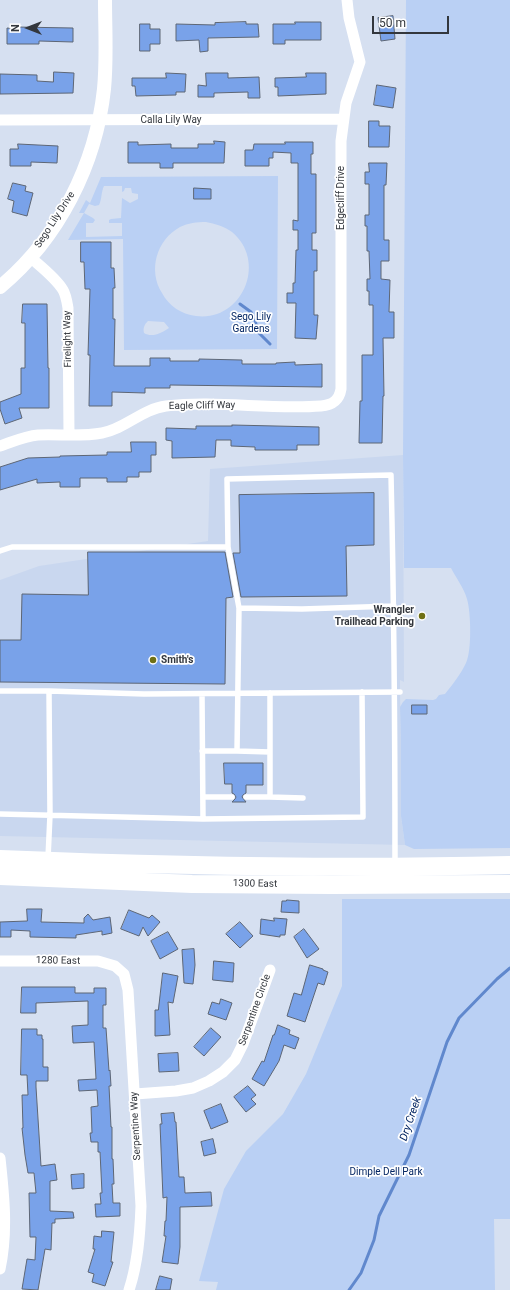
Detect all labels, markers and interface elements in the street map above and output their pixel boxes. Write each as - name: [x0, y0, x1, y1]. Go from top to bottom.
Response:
- north arrow: [8, 8, 48, 48]
- scale bar: [374, 8, 451, 34]
- text: 50 m: [379, 16, 406, 30]
- text: N: [9, 24, 22, 32]
- street label: Calla Lily Way: [140, 114, 202, 126]
- street label: Edgecliff Drive: [335, 166, 347, 230]
- street label: Sego Lily Drive: [32, 189, 78, 251]
- street label: Firelight Way: [62, 310, 74, 368]
- park label: Sego Lily Gardens: [231, 311, 271, 334]
- street label: Eagle Cliff Way: [169, 399, 235, 413]
- place label: Wrangler Trailhead Parking: [335, 604, 414, 628]
- marker: Wrangler Trailhead Parking: [417, 611, 427, 621]
- place label: Smith's: [161, 654, 193, 666]
- marker: Smith's: [148, 655, 158, 665]
- street label: 1300 East: [233, 878, 277, 890]
- street label: 1280 East: [36, 955, 80, 967]
- street label: Serpentine Circle: [236, 973, 274, 1047]
- street label: Serpentine Way: [128, 1091, 144, 1161]
- water label: Dry Creek: [397, 1095, 425, 1143]
- park label: Dimple Dell Park: [350, 1166, 422, 1178]

